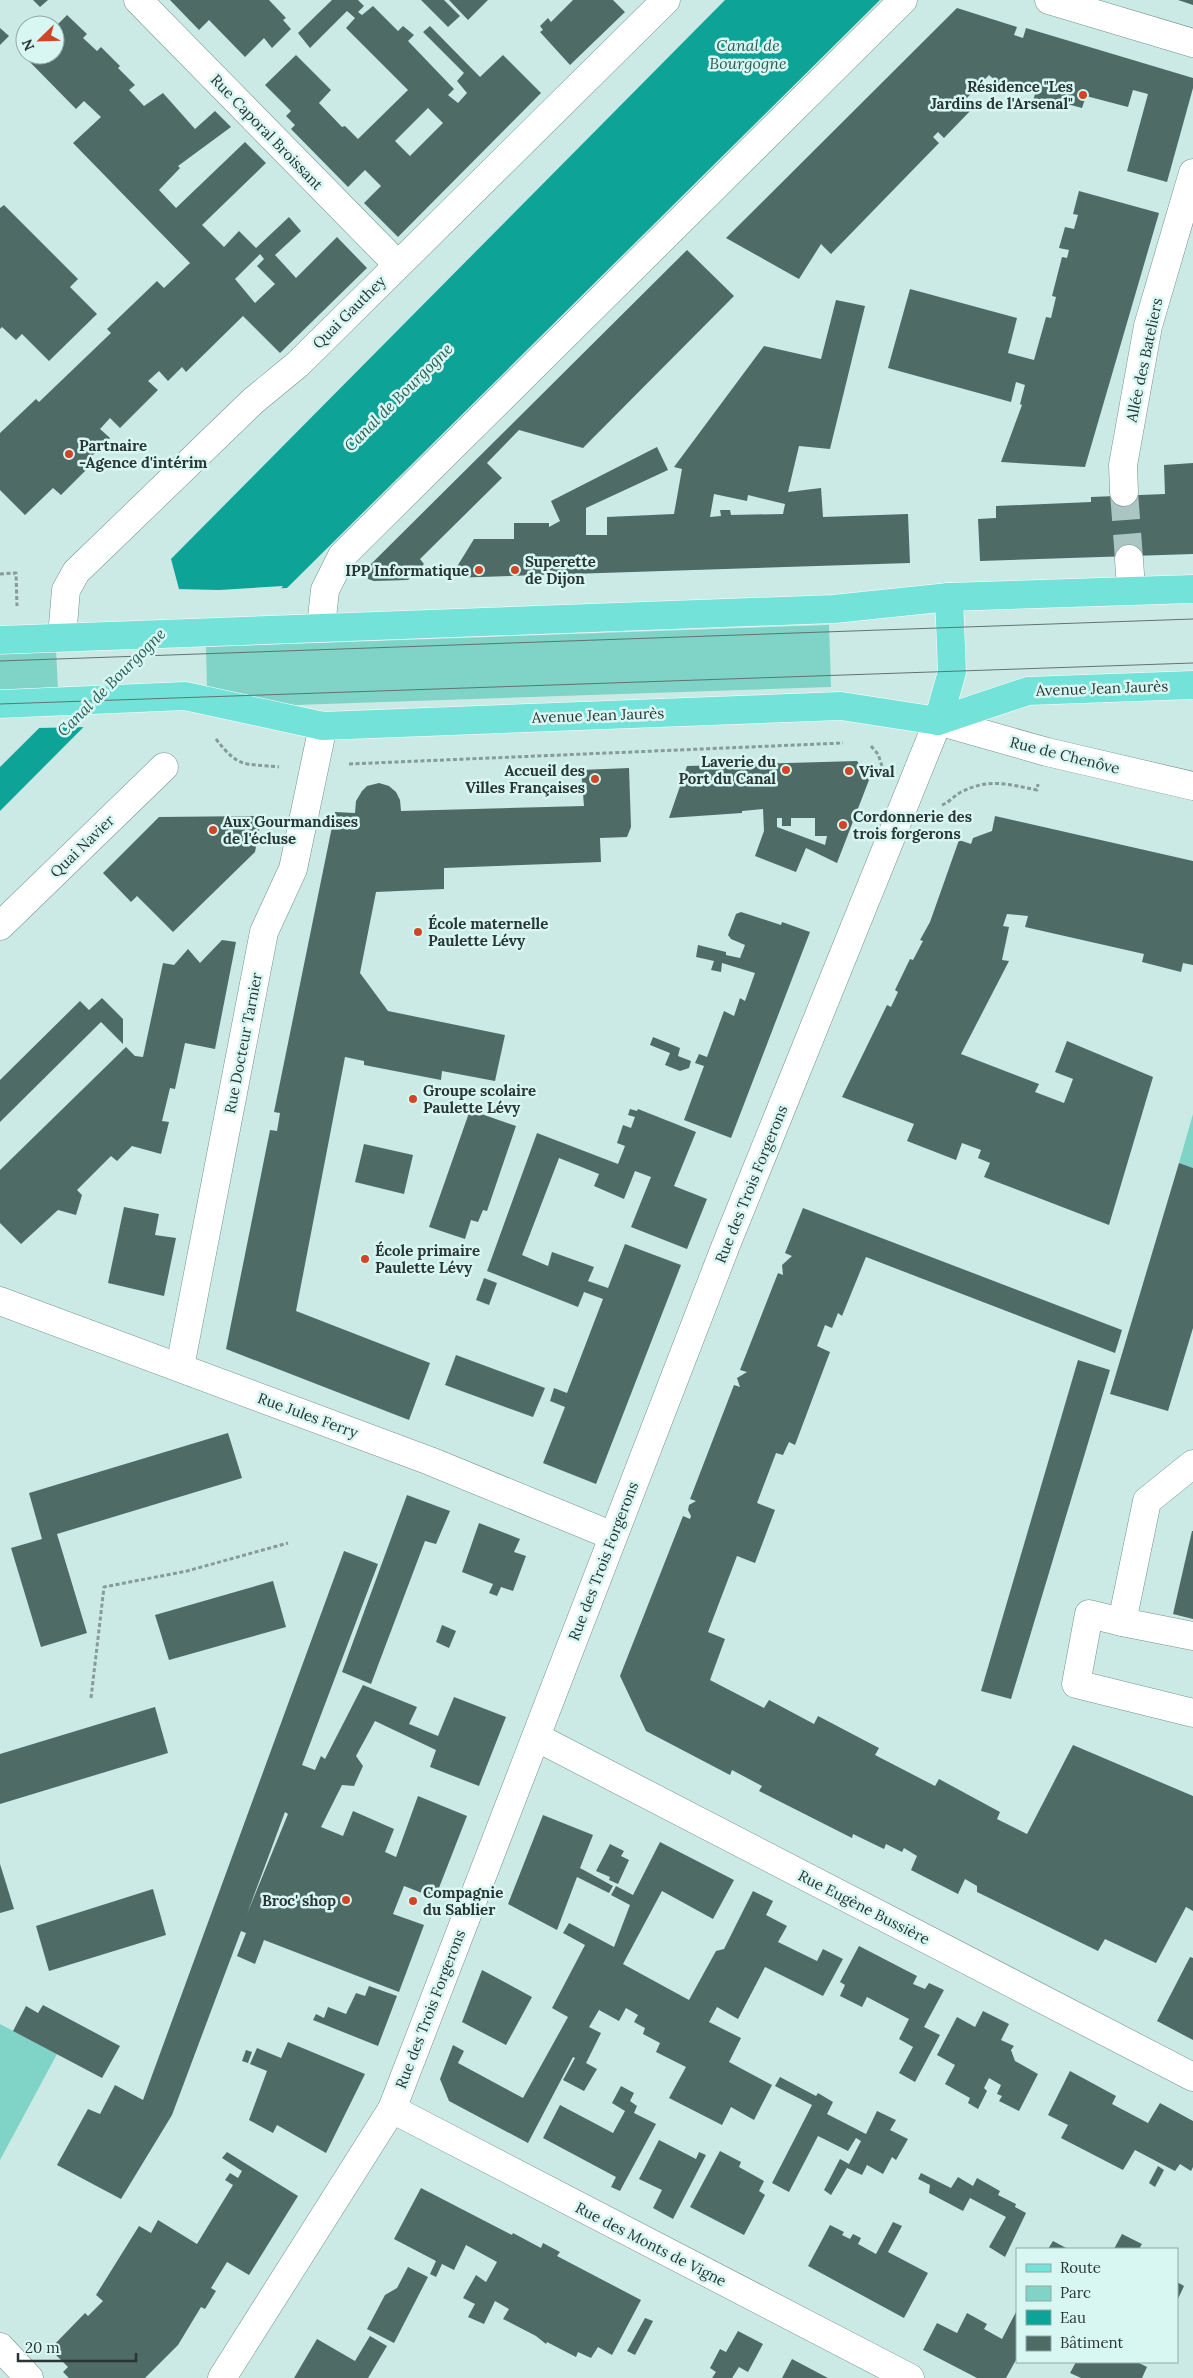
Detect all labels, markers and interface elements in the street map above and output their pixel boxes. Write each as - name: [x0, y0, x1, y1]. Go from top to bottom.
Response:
- north arrow: [15, 15, 65, 65]
- water label: Canal de Bourgogne: [709, 35, 787, 73]
- text: N: [18, 36, 38, 54]
- street label: Rue Caporal Broissant: [207, 70, 327, 194]
- place label: Résidence "Les Jardins de l'Arsenal": [930, 77, 1073, 113]
- marker: Résidence "Les Jardins de l'Arsenal": [1077, 89, 1089, 101]
- street label: Quai Gauthey: [308, 271, 390, 353]
- street label: Allée des Bateliers: [1121, 296, 1166, 425]
- water label: Canal de Bourgogne: [340, 338, 457, 455]
- place label: Partnaire -Agence d'intérim: [79, 436, 208, 472]
- marker: Partnaire -Agence d'intérim: [63, 448, 75, 460]
- place label: Superette de Dijon: [525, 552, 596, 588]
- place label: IPP Informatique: [345, 561, 469, 580]
- marker: IPP Informatique: [473, 564, 485, 576]
- marker: Superette de Dijon: [509, 564, 521, 576]
- water label: Canal de Bourgogne: [53, 623, 170, 740]
- street label: Avenue Jean Jaurès: [1034, 676, 1169, 700]
- street label: Avenue Jean Jaurès: [530, 703, 665, 727]
- street label: Rue de Chenôve: [1008, 732, 1122, 778]
- place label: Laverie du Port du Canal: [678, 752, 776, 788]
- place label: Accueil des Villes Françaises: [465, 761, 585, 797]
- place label: Vival: [859, 762, 895, 781]
- marker: Laverie du Port du Canal: [780, 764, 792, 776]
- marker: Vival: [843, 765, 855, 777]
- marker: Accueil des Villes Françaises: [589, 773, 601, 785]
- place label: Cordonnerie des trois forgerons: [853, 807, 972, 843]
- street label: Quai Navier: [46, 810, 118, 881]
- place label: Aux Gourmandises de l'écluse: [223, 812, 358, 848]
- marker: Cordonnerie des trois forgerons: [837, 819, 849, 831]
- marker: Aux Gourmandises de l'écluse: [207, 824, 219, 836]
- place label: École maternelle Paulette Lévy: [428, 914, 548, 950]
- marker: École maternelle Paulette Lévy: [412, 926, 424, 938]
- street label: Rue Docteur Tarnier: [220, 970, 266, 1115]
- place label: Groupe scolaire Paulette Lévy: [423, 1081, 536, 1117]
- marker: Groupe scolaire Paulette Lévy: [407, 1093, 419, 1105]
- street label: Rue des Trois Forgerons: [711, 1102, 791, 1266]
- place label: École primaire Paulette Lévy: [375, 1241, 480, 1277]
- marker: École primaire Paulette Lévy: [359, 1253, 371, 1265]
- street label: Rue Jules Ferry: [255, 1388, 361, 1442]
- street label: Rue des Trois Forgerons: [564, 1479, 642, 1643]
- street label: Rue Eugène Bussière: [795, 1866, 933, 1948]
- place label: Compagnie du Sablier: [423, 1883, 503, 1919]
- place label: Broc' shop: [262, 1891, 336, 1910]
- marker: Broc' shop: [340, 1894, 352, 1906]
- marker: Compagnie du Sablier: [407, 1895, 419, 1907]
- street label: Rue des Trois Forgerons: [391, 1927, 469, 2091]
- street label: Rue des Monts de Vigne: [572, 2198, 730, 2290]
- legend: [1016, 2248, 1178, 2363]
- text: Route: [1060, 2258, 1101, 2277]
- text: Parc: [1060, 2283, 1091, 2302]
- text: Eau: [1060, 2308, 1086, 2327]
- scale bar: [18, 2330, 135, 2362]
- text: Bâtiment: [1060, 2333, 1123, 2352]
- text: 20 m: [25, 2338, 60, 2357]

